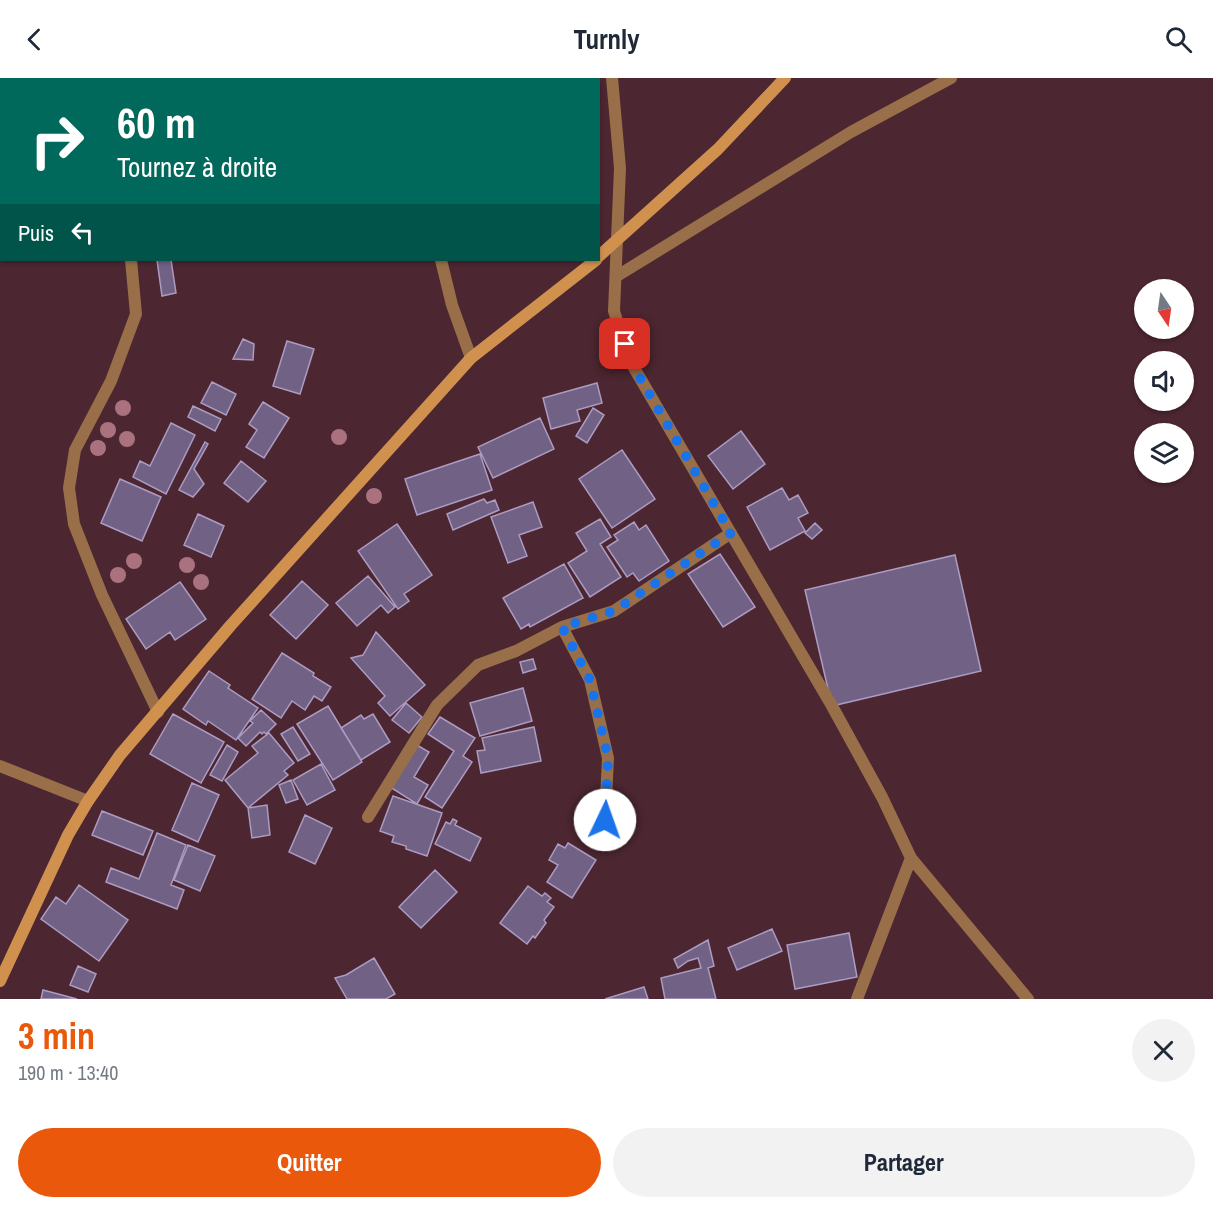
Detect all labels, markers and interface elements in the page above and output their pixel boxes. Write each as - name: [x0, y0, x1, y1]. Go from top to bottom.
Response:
- text: Turnly: [573, 21, 640, 57]
- icon: back: [18, 23, 51, 56]
- icon: search: [1162, 23, 1195, 56]
- text: 60 m: [117, 95, 196, 151]
- icon: right: [18, 102, 96, 180]
- text: Tournez à droite: [117, 149, 277, 185]
- icon: left: [66, 216, 99, 249]
- text: Puis: [18, 218, 54, 248]
- north arrow: [1134, 279, 1194, 339]
- map controls: [1134, 279, 1194, 483]
- pin: [599, 318, 650, 369]
- icon: arrive: [608, 327, 641, 360]
- button: sound: [1134, 351, 1194, 411]
- button: layers: [1134, 423, 1194, 483]
- position arrow: [573, 788, 637, 852]
- text: 3 min: [18, 1012, 95, 1060]
- button: close: [1132, 1019, 1195, 1082]
- text: 190 m · 13:40: [18, 1059, 118, 1086]
- button: Quitter: [18, 1128, 601, 1197]
- button: Partager: [613, 1128, 1195, 1197]

